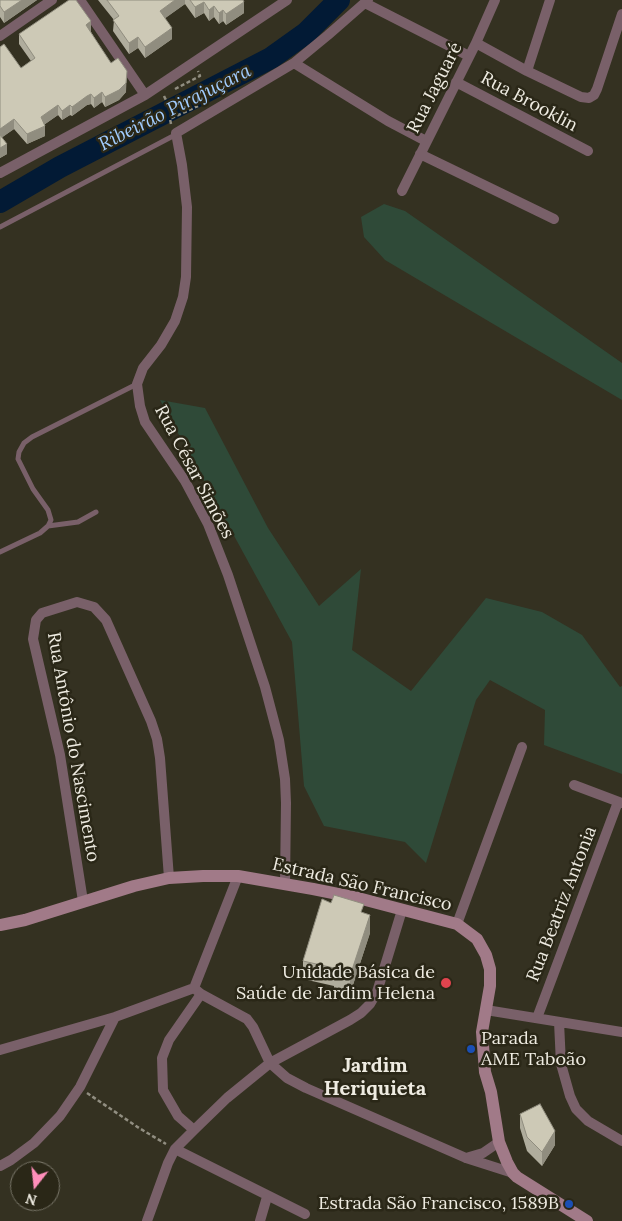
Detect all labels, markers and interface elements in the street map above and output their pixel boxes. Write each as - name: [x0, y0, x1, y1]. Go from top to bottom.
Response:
- street label: Rua Jaguaré: [403, 39, 467, 137]
- water label: Ribeirão Pirajuçara: [95, 60, 255, 156]
- street label: Rua Brooklin: [477, 67, 581, 137]
- street label: Rua César Simões: [150, 401, 238, 543]
- street label: Rua Antônio do Nascimento: [42, 630, 104, 864]
- street label: Rua Beatriz Antonia: [522, 823, 602, 985]
- street label: Estrada São Francisco: [270, 854, 454, 916]
- place label: Unidade Básica de Saúde de Jardim Helena: [236, 962, 435, 1004]
- marker: Unidade Básica de Saúde de Jardim Helena: [439, 976, 453, 990]
- place label: Parada AME Taboão: [481, 1028, 586, 1070]
- marker: Parada AME Taboão: [465, 1043, 477, 1055]
- district label: Jardim Heriquieta: [324, 1054, 426, 1101]
- north arrow: [10, 1161, 60, 1211]
- text: N: [23, 1189, 39, 1210]
- place label: Estrada São Francisco, 1589B: [318, 1193, 559, 1215]
- marker: Estrada São Francisco, 1589B: [563, 1198, 575, 1210]

